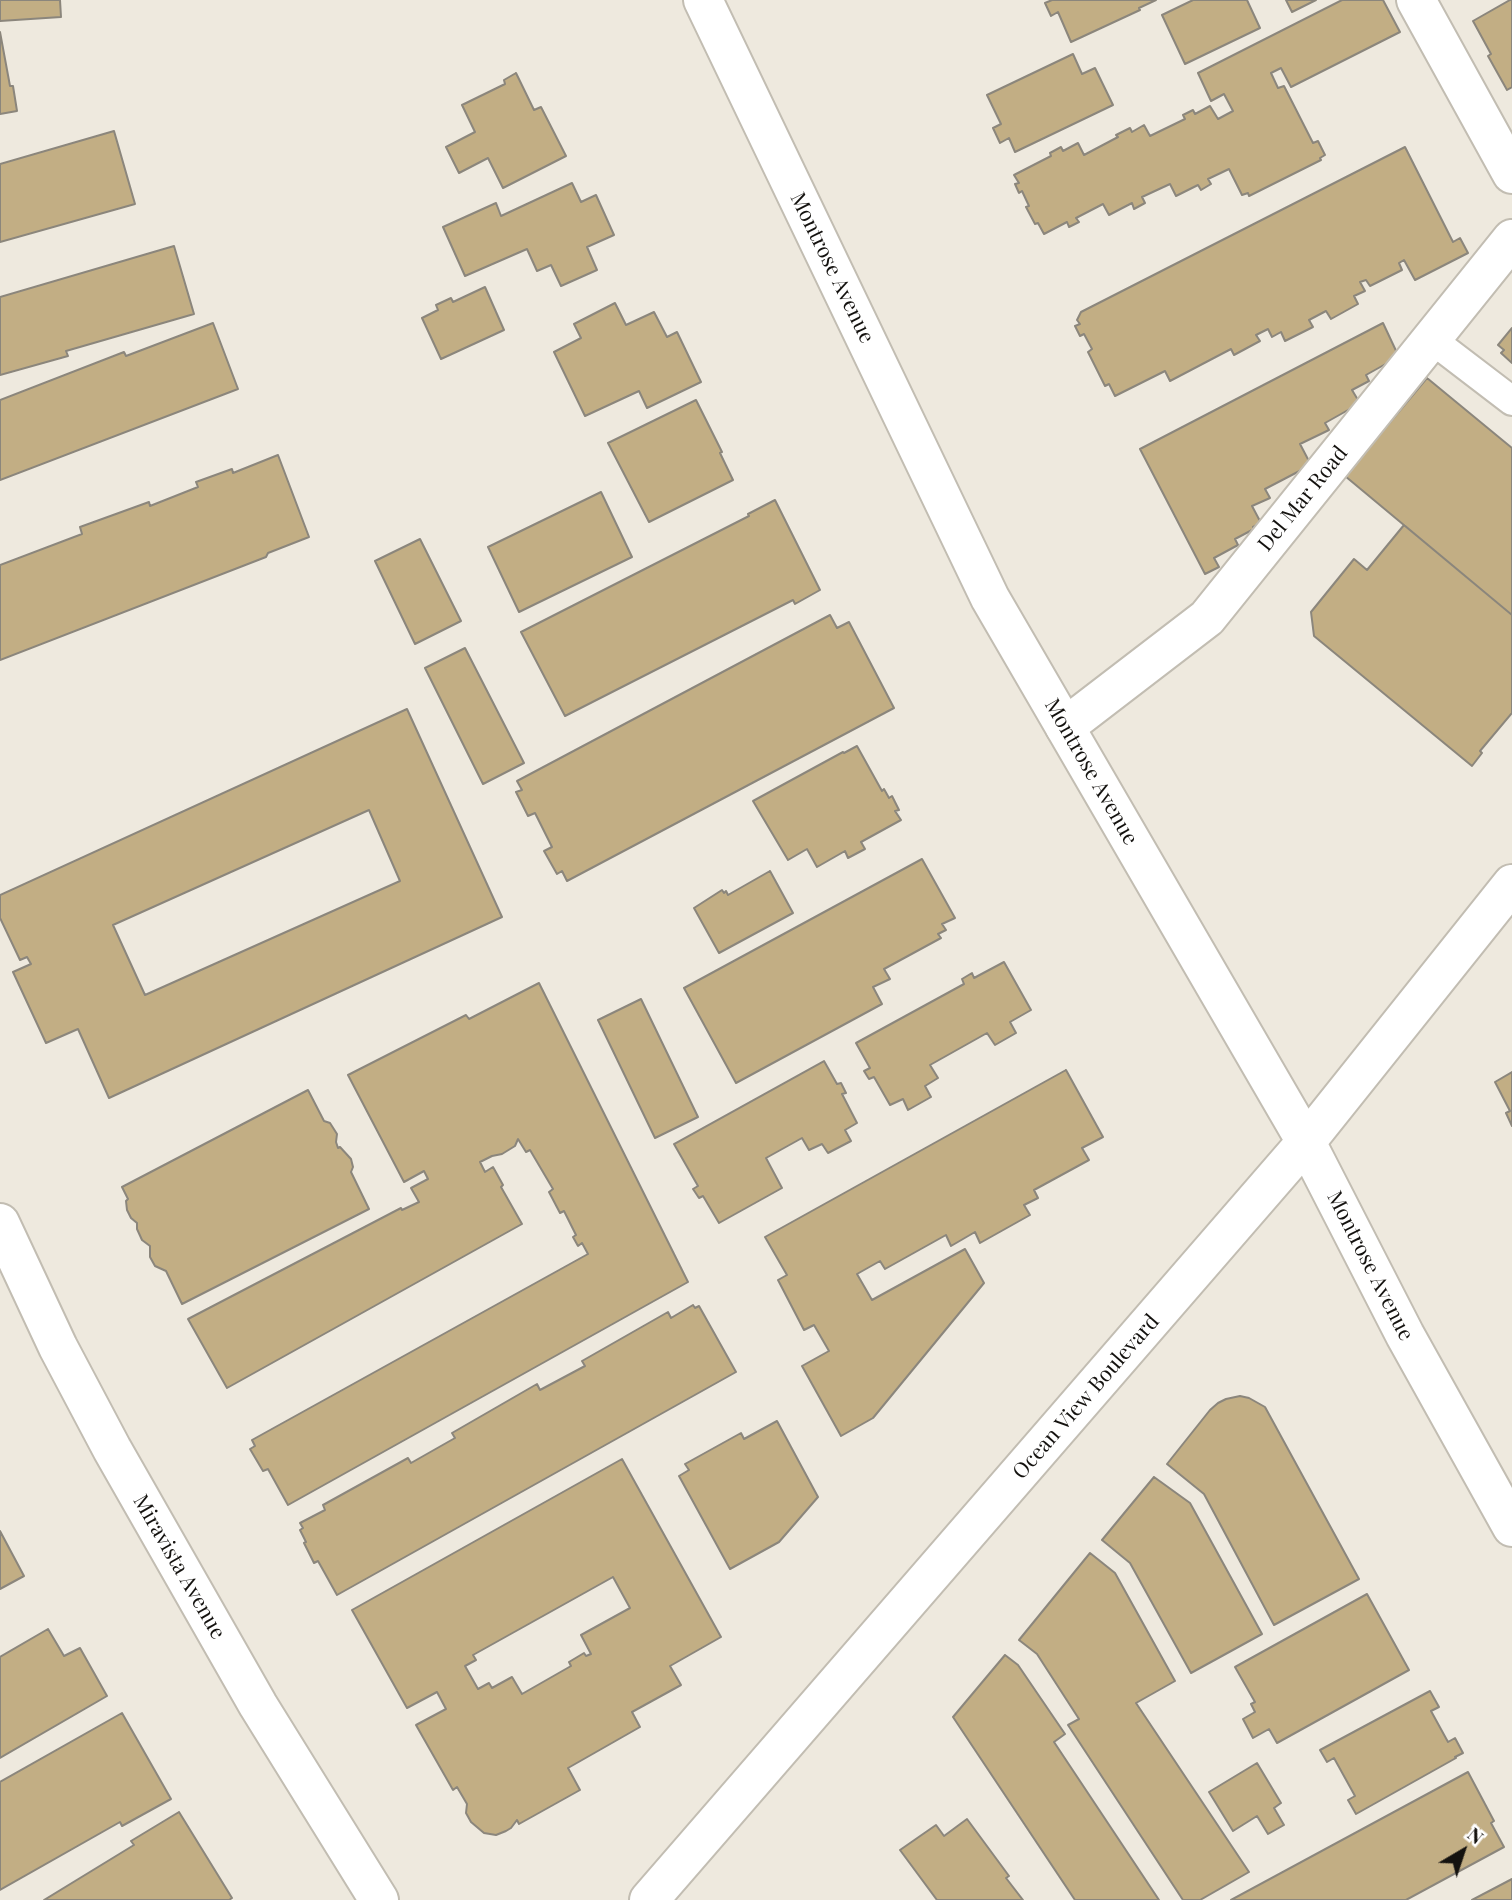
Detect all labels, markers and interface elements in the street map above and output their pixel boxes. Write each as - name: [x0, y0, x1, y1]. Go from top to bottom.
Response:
- street label: Montrose Avenue: [785, 189, 879, 347]
- street label: Del Mar Road: [1253, 441, 1353, 557]
- street label: Montrose Avenue: [1039, 695, 1143, 849]
- street label: Montrose Avenue: [1321, 1187, 1419, 1345]
- street label: Ocean View Boulevard: [1008, 1309, 1164, 1485]
- street label: Miravista Avenue: [127, 1490, 231, 1644]
- north arrow: [1428, 1816, 1498, 1886]
- text: N: [1463, 1820, 1490, 1849]

